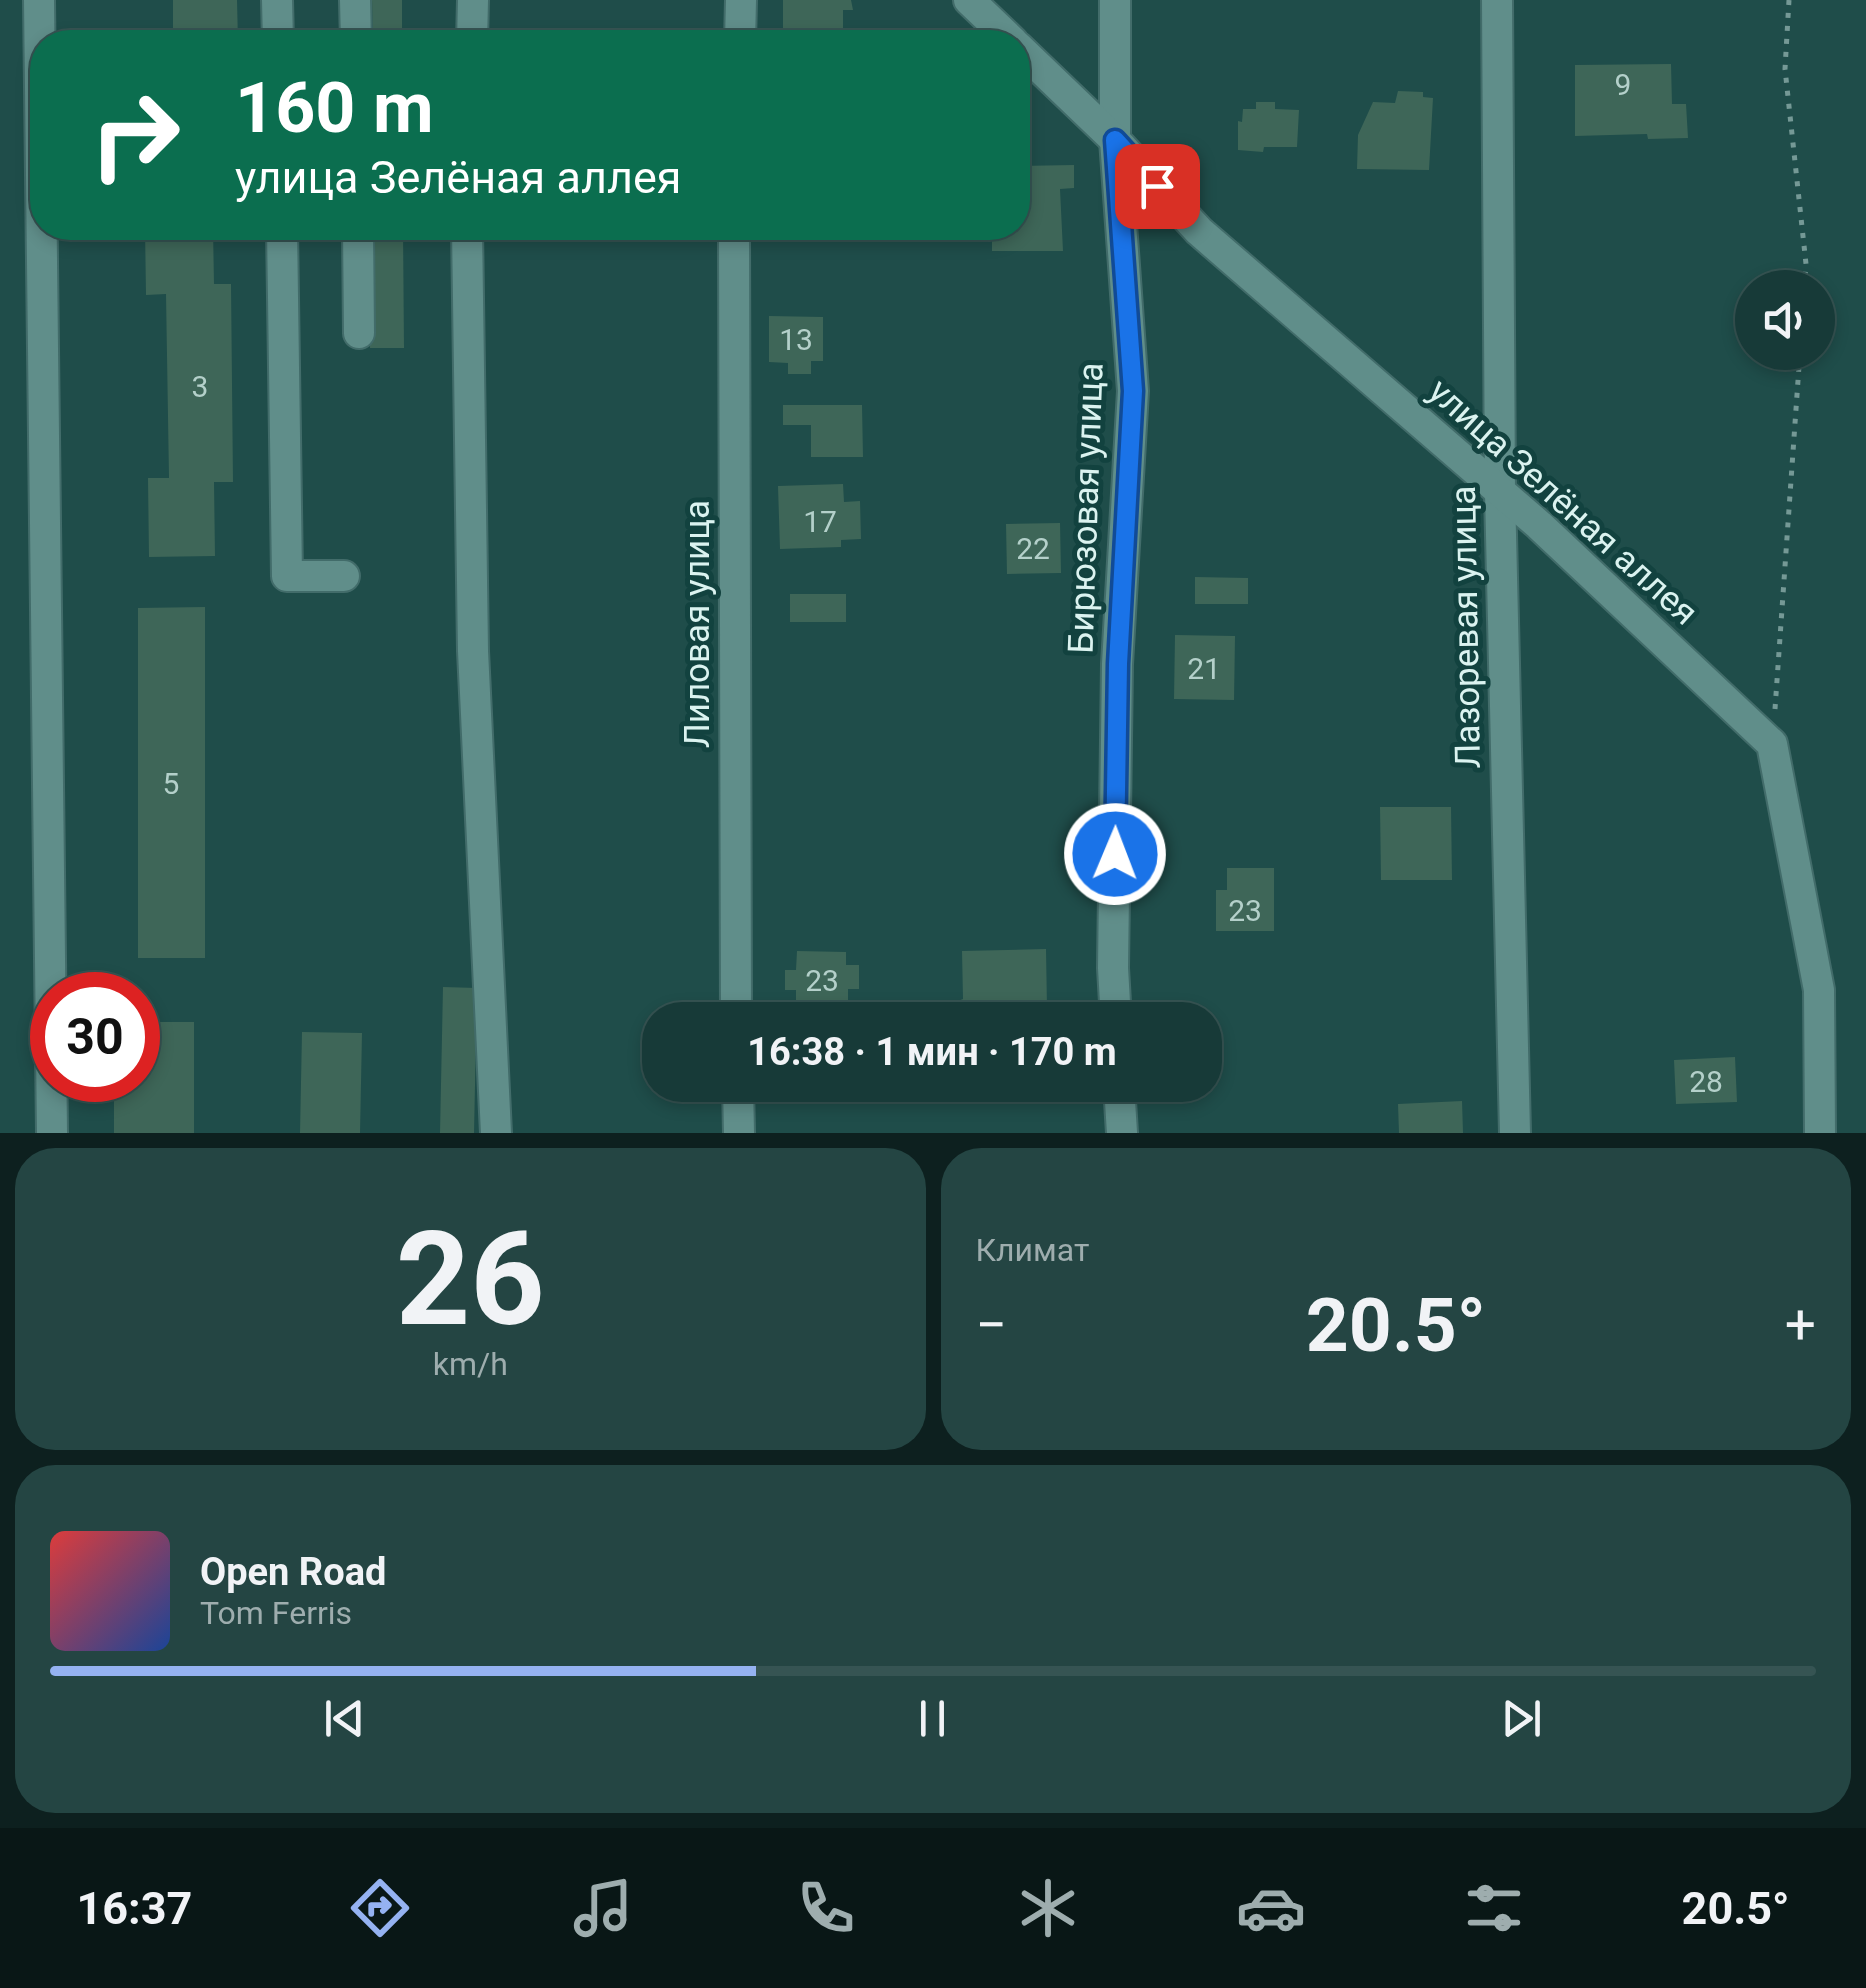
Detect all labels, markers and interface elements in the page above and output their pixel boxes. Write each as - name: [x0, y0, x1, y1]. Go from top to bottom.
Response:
- text: 160 m: [235, 67, 434, 149]
- house number: 9: [1615, 67, 1631, 102]
- icon: right: [70, 70, 200, 200]
- pin: [1115, 144, 1200, 229]
- text: улица Зелёная аллея: [235, 151, 682, 204]
- icon: arrive: [1130, 159, 1185, 214]
- map controls: [1735, 270, 1835, 370]
- button: sound: [1735, 270, 1835, 370]
- house number: 13: [779, 322, 813, 357]
- street label: Бирюзовая улица: [1060, 362, 1112, 654]
- house number: 3: [192, 369, 208, 404]
- street label: улица Зелёная аллея: [1420, 371, 1706, 633]
- street label: Лазоревая улица: [1443, 485, 1489, 769]
- street label: Лиловая улица: [677, 500, 718, 748]
- house number: 17: [803, 504, 837, 539]
- house number: 22: [1016, 531, 1050, 566]
- house number: 21: [1187, 651, 1221, 686]
- house number: 5: [163, 766, 179, 801]
- position arrow: [1063, 802, 1167, 906]
- house number: 23: [1228, 893, 1262, 928]
- house number: 23: [805, 963, 839, 998]
- speed limit sign: 30: [30, 972, 160, 1102]
- text: 16:38 · 1 мин · 170 m: [747, 1030, 1117, 1074]
- house number: 28: [1689, 1064, 1723, 1099]
- text: 26: [396, 1203, 545, 1356]
- text: Климат: [976, 1231, 1089, 1269]
- text: 20.5°: [1306, 1281, 1486, 1369]
- text: −: [976, 1293, 1007, 1357]
- text: +: [1785, 1293, 1816, 1357]
- text: km/h: [433, 1345, 508, 1383]
- text: Open Road: [200, 1550, 386, 1594]
- text: Tom Ferris: [200, 1594, 352, 1632]
- icon: previous: [317, 1691, 372, 1746]
- icon: pause: [905, 1691, 960, 1746]
- icon: next: [1494, 1691, 1549, 1746]
- icon: directions: [345, 1873, 415, 1943]
- icon: music: [568, 1873, 638, 1943]
- icon: phone: [791, 1873, 861, 1943]
- icon: climate: [1013, 1873, 1083, 1943]
- icon: car: [1236, 1873, 1306, 1943]
- icon: filters: [1459, 1873, 1529, 1943]
- text: 16:37: [76, 1882, 192, 1935]
- text: 20.5°: [1682, 1882, 1790, 1935]

